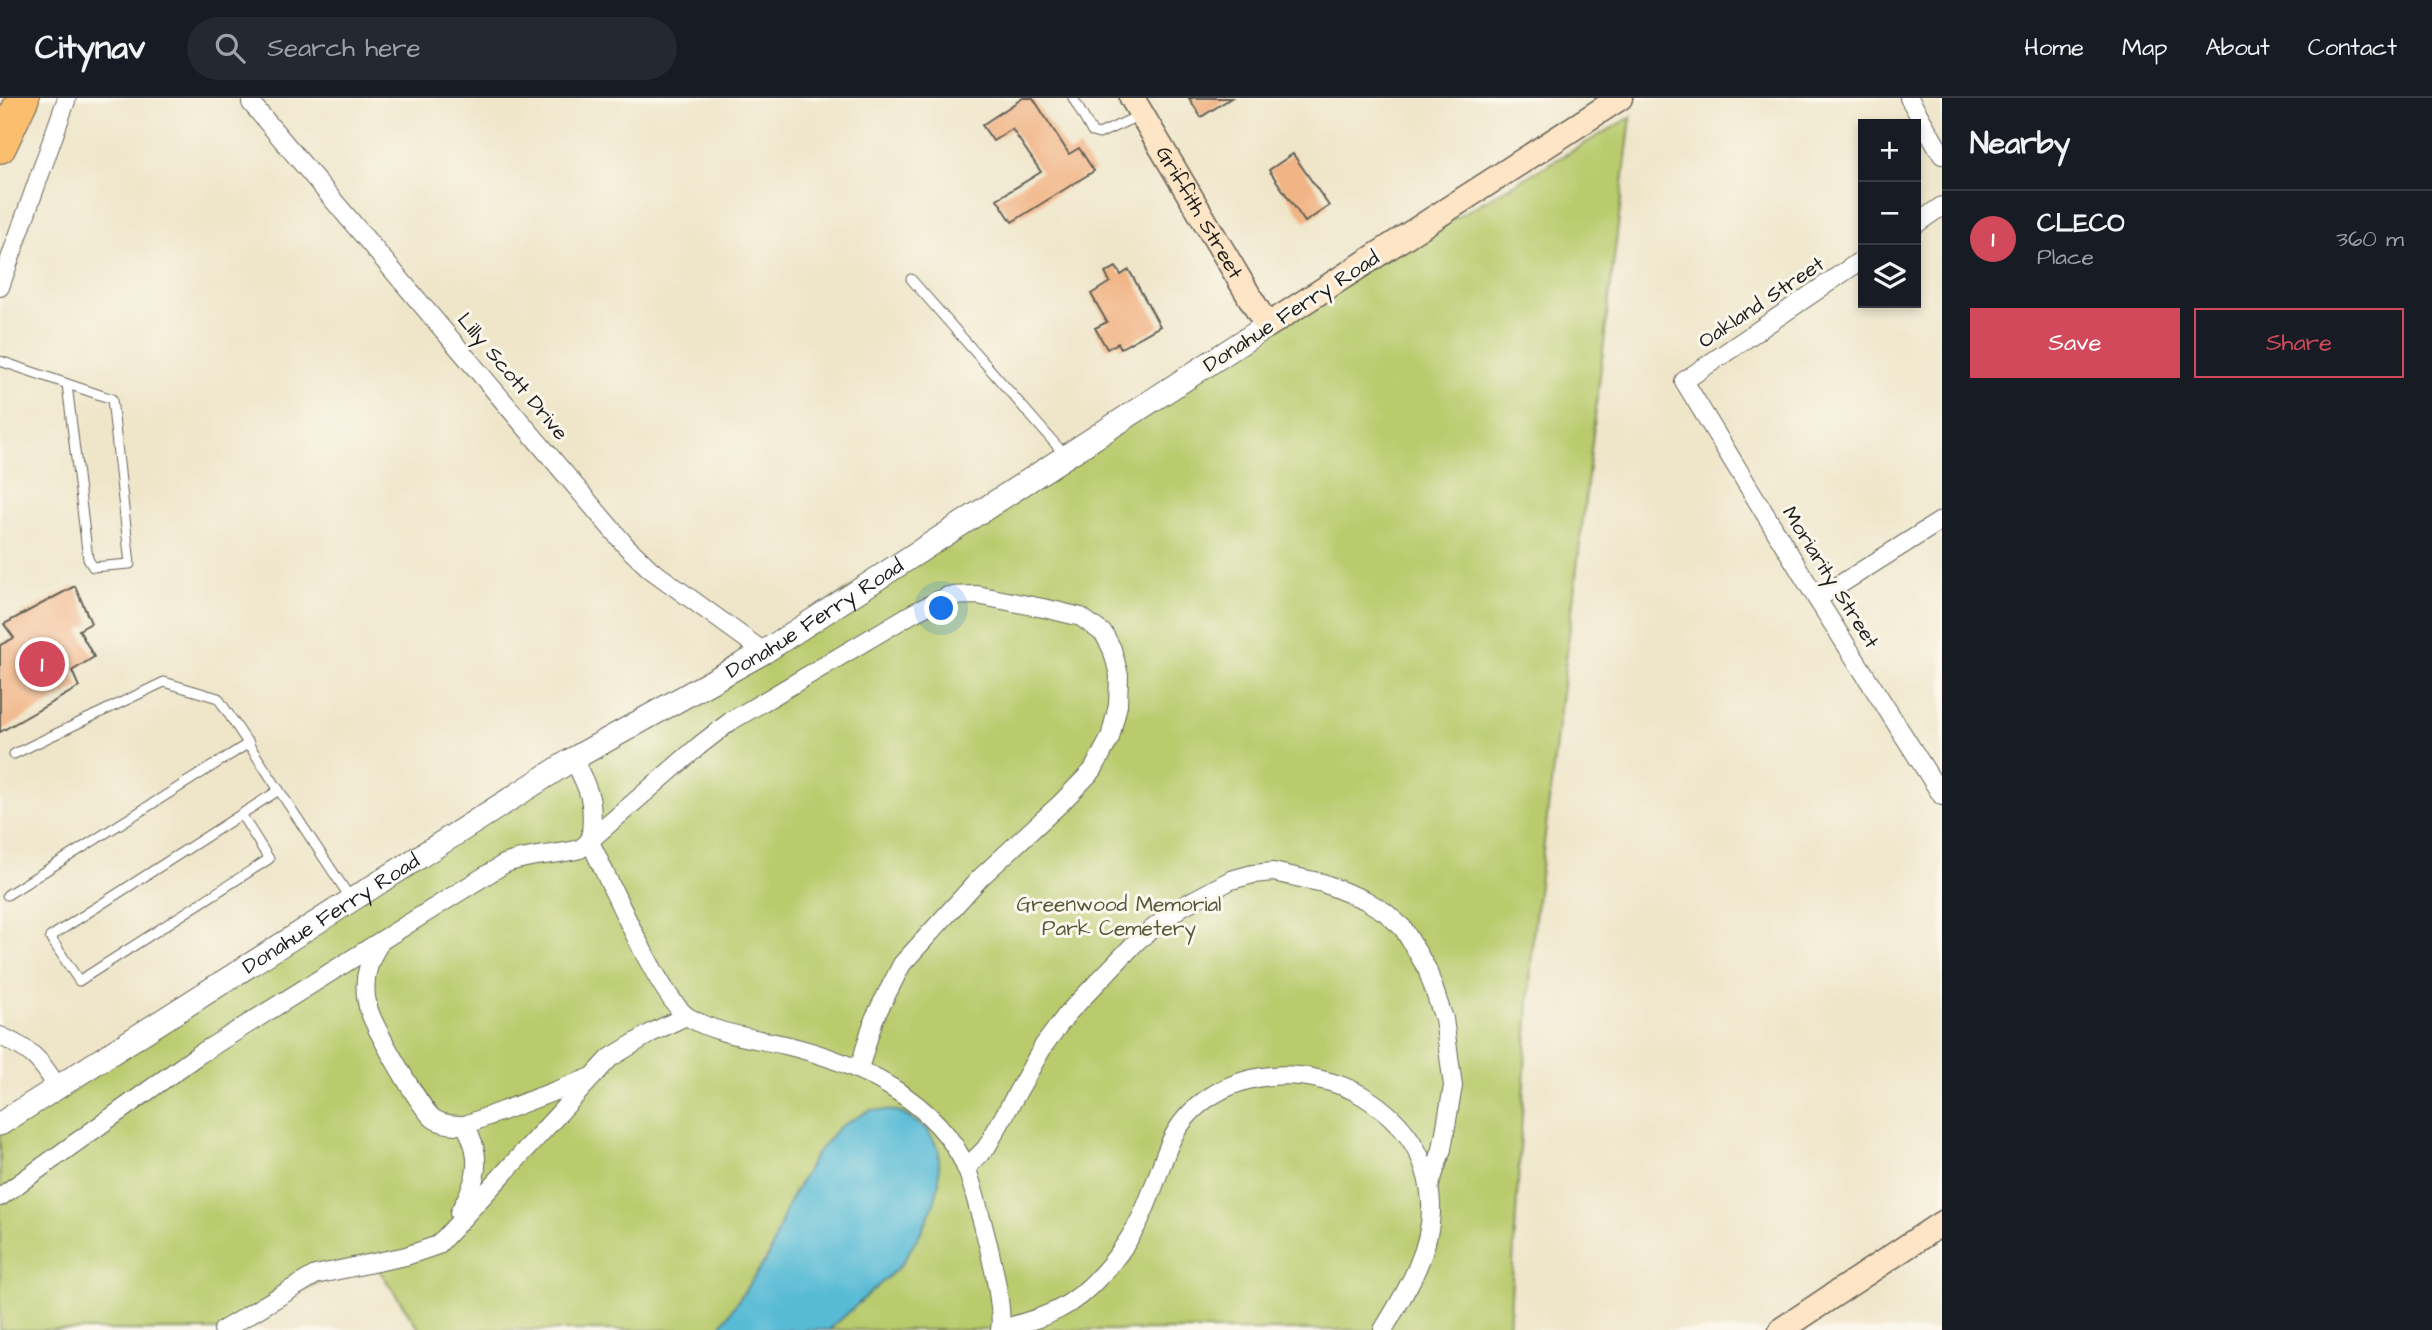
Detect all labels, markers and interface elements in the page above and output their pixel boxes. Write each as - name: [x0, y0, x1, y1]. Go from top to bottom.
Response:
- search box: [187, 17, 677, 80]
- text: Citynav: [35, 25, 145, 71]
- icon: search: [211, 29, 249, 67]
- text: Search here: [267, 30, 421, 66]
- text: Home: [2024, 31, 2084, 65]
- text: Map: [2122, 31, 2167, 65]
- text: About: [2205, 31, 2270, 65]
- text: Contact: [2308, 31, 2397, 65]
- map controls: [1858, 119, 1921, 308]
- button: +: [1858, 119, 1921, 182]
- text: Nearby: [1970, 123, 2070, 165]
- street label: Griffith Street: [1149, 141, 1250, 285]
- button: −: [1858, 182, 1921, 245]
- text: CLECO: [2037, 205, 2125, 241]
- text: 1: [1992, 223, 1994, 255]
- text: 360 m: [2336, 223, 2404, 255]
- text: Place: [2037, 241, 2094, 273]
- street label: Donahue Ferry Road: [1198, 243, 1386, 381]
- button: layers: [1858, 245, 1921, 308]
- street label: Oakland Street: [1693, 249, 1830, 355]
- street label: Lilly Scott Drive: [449, 306, 575, 448]
- button: Save: [1970, 308, 2180, 378]
- button: Share: [2194, 308, 2404, 378]
- street label: Moriarity Street: [1773, 501, 1886, 655]
- street label: Donahue Ferry Road: [721, 551, 909, 685]
- your location: [924, 591, 958, 625]
- pin: 1: [19, 638, 65, 690]
- street label: Donahue Ferry Road: [237, 846, 425, 981]
- park label: Greenwood Memorial Park Cemetery: [1017, 890, 1221, 945]

